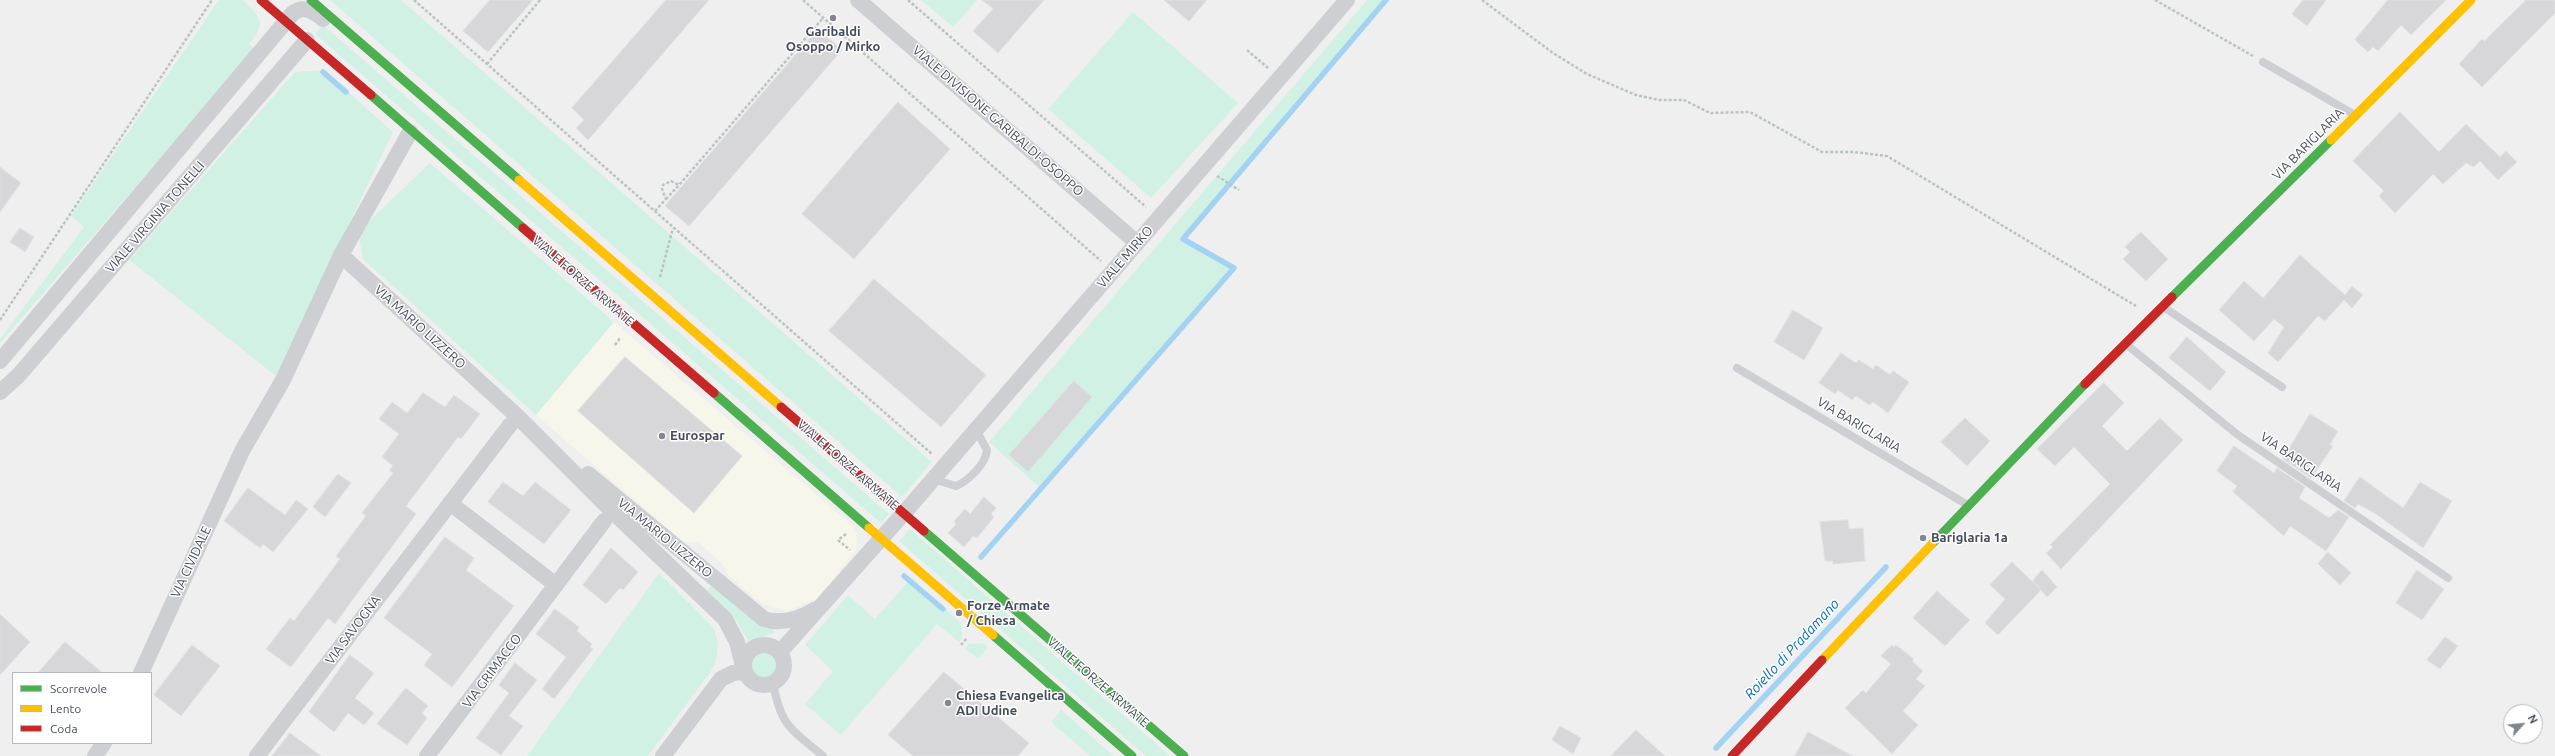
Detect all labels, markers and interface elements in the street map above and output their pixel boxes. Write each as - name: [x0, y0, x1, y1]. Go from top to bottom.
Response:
- marker: Garibaldi Osoppo / Mirko: [828, 13, 838, 23]
- place label: Garibaldi Osoppo / Mirko: [786, 24, 880, 55]
- street label: VIALE DIVISIONE GARIBALDI-OSOPPO: [909, 42, 1087, 200]
- street label: VIA BARIGLARIA: [2269, 105, 2347, 183]
- street label: VIALE VIRGINIA TONELLI: [102, 158, 208, 276]
- street label: VIALE MIRKO: [1094, 223, 1156, 291]
- street label: VIALE FORZE ARMATE: [529, 233, 637, 329]
- street label: VIA MARIO LIZZERO: [371, 282, 469, 372]
- street label: VIA BARIGLARIA: [1814, 394, 1904, 456]
- street label: VIALE FORZE ARMATE: [794, 417, 902, 513]
- place label: Eurospar: [670, 428, 725, 444]
- street label: VIA BARIGLARIA: [2257, 429, 2345, 495]
- marker: Eurospar: [657, 431, 667, 441]
- street label: VIA MARIO LIZZERO: [614, 495, 716, 581]
- street label: VIA CIVIDALE: [168, 524, 214, 600]
- place label: Bariglaria 1a: [1931, 530, 2008, 546]
- marker: Bariglaria 1a: [1918, 533, 1928, 543]
- street label: VIA SAVOGNA: [322, 593, 384, 667]
- water label: Roiello di Pradamano: [1741, 596, 1843, 702]
- place label: Forze Armate / Chiesa: [967, 598, 1050, 629]
- marker: Forze Armate / Chiesa: [954, 608, 964, 618]
- street label: VIA GRIMACCO: [459, 631, 525, 711]
- street label: VIALE FORZE ARMATE: [1044, 634, 1152, 730]
- legend: [12, 672, 152, 744]
- text: Scorrevole: [50, 682, 107, 695]
- place label: Chiesa Evangelica ADI Udine: [956, 688, 1064, 719]
- marker: Chiesa Evangelica ADI Udine: [943, 698, 953, 708]
- text: Lento: [50, 702, 81, 715]
- north arrow: [2503, 704, 2543, 744]
- text: N: [2526, 713, 2540, 725]
- text: Coda: [50, 722, 78, 735]

